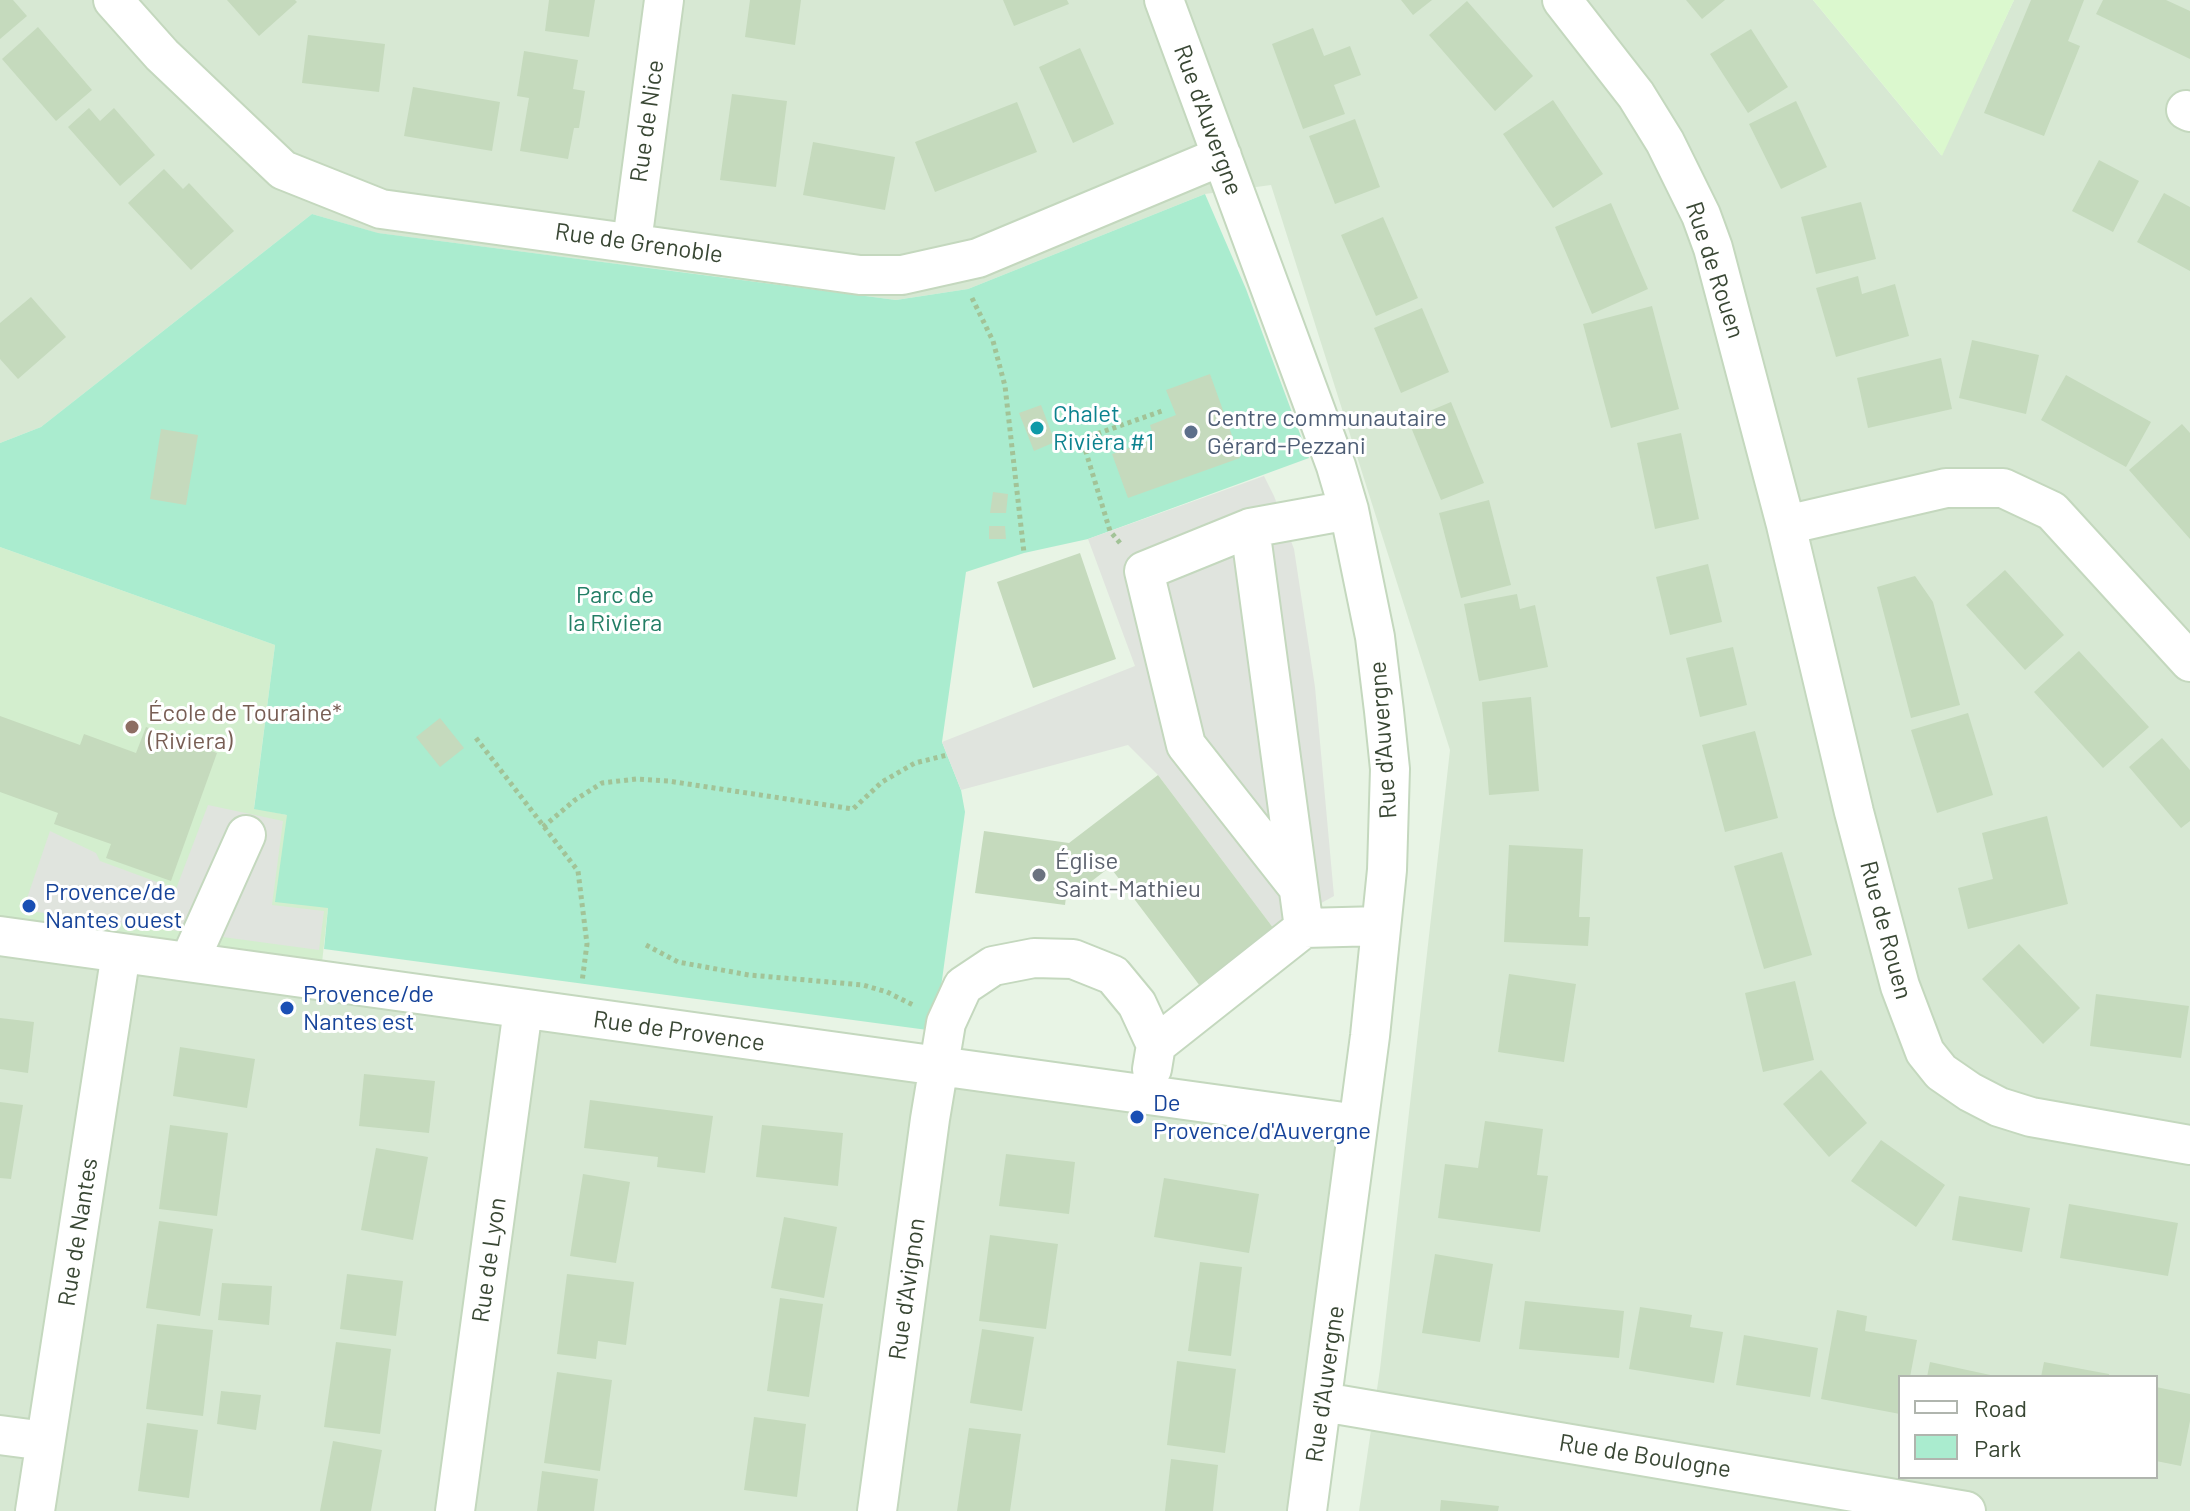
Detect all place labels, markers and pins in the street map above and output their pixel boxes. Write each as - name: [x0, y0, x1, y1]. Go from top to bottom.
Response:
- place label: Chalet Rivièra #1: [1053, 400, 1154, 456]
- place label: Centre communautaire Gérard-Pezzani: [1207, 404, 1447, 460]
- marker: Chalet Rivièra #1: [1028, 419, 1046, 437]
- marker: Centre communautaire Gérard-Pezzani: [1182, 423, 1200, 441]
- place label: École de Touraine* (Riviera): [148, 699, 342, 755]
- marker: École de Touraine* (Riviera): [123, 718, 141, 736]
- place label: Église Saint-Mathieu: [1055, 847, 1201, 903]
- marker: Église Saint-Mathieu: [1030, 866, 1048, 884]
- place label: Provence/de Nantes ouest: [45, 878, 182, 934]
- marker: Provence/de Nantes ouest: [20, 897, 38, 915]
- place label: Provence/de Nantes est: [303, 980, 434, 1036]
- marker: Provence/de Nantes est: [278, 999, 296, 1017]
- place label: De Provence/d'Auvergne: [1153, 1089, 1371, 1145]
- marker: De Provence/d'Auvergne: [1128, 1108, 1146, 1126]

